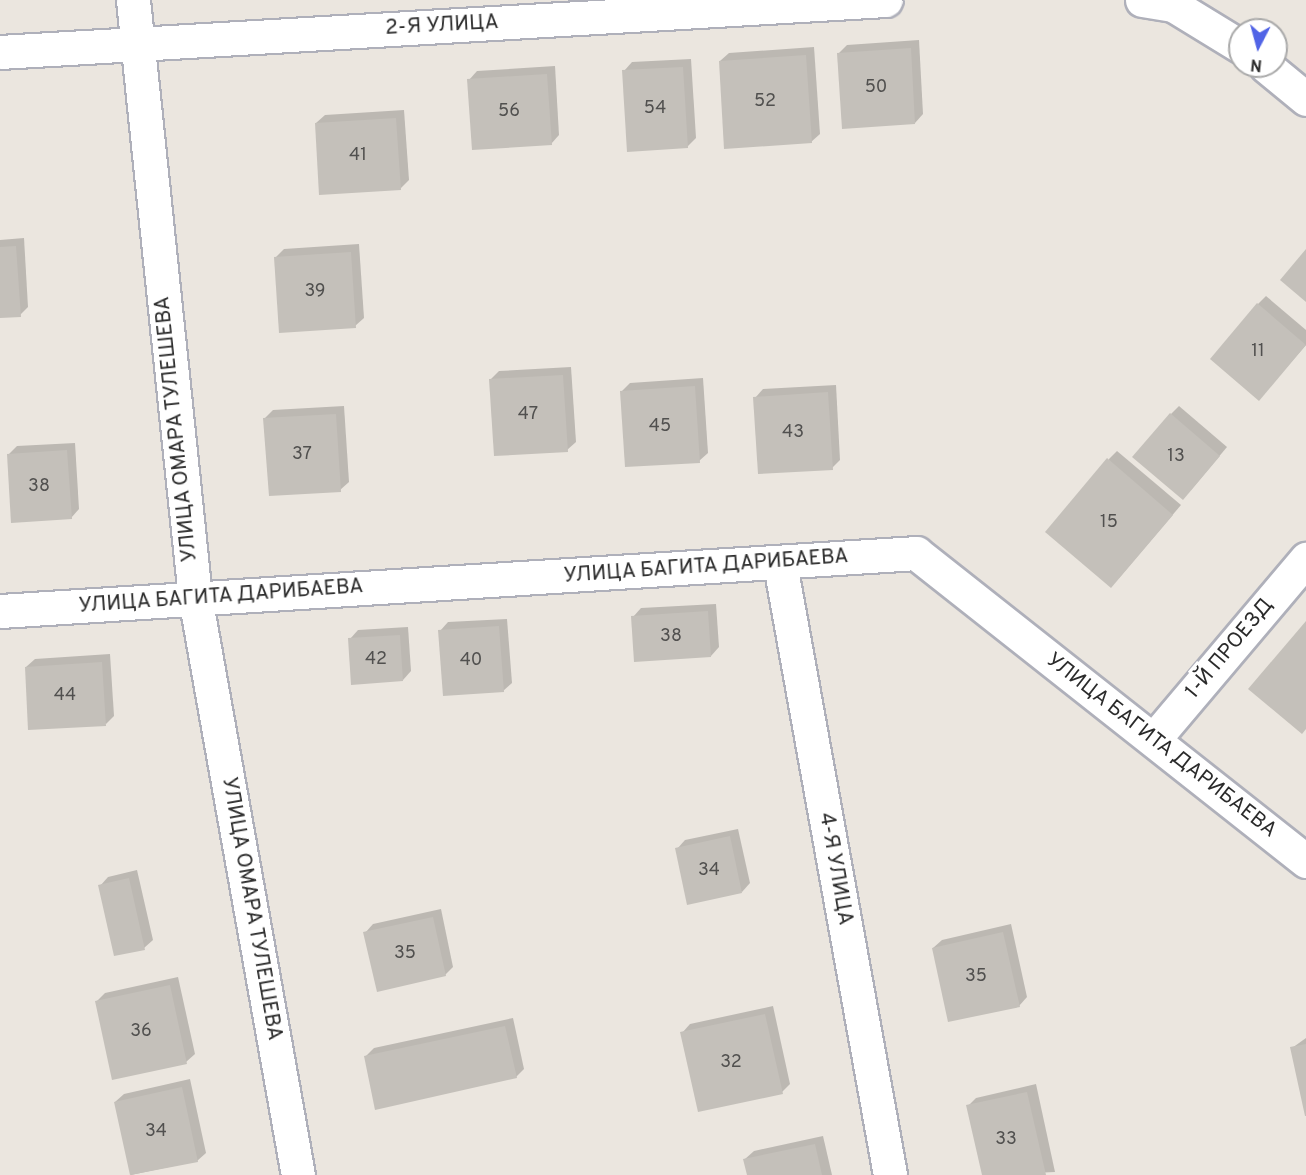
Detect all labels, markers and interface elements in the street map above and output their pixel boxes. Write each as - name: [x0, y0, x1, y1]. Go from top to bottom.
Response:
- street label: 2-Я УЛИЦА: [385, 10, 499, 42]
- north arrow: [1228, 18, 1288, 78]
- text: N: [1250, 53, 1263, 74]
- house number: 50: [865, 77, 887, 99]
- house number: 52: [754, 91, 776, 113]
- house number: 54: [644, 98, 666, 120]
- house number: 56: [498, 101, 520, 123]
- house number: 41: [349, 145, 367, 167]
- house number: 39: [304, 281, 326, 303]
- street label: УЛИЦА ОМАРА ТУЛЕШЕВА: [150, 294, 204, 564]
- house number: 11: [1251, 341, 1265, 363]
- house number: 47: [518, 404, 538, 426]
- house number: 45: [649, 416, 671, 438]
- house number: 43: [782, 422, 804, 444]
- house number: 37: [292, 444, 312, 466]
- house number: 13: [1167, 446, 1185, 468]
- house number: 38: [28, 476, 50, 498]
- house number: 15: [1100, 512, 1118, 534]
- street label: УЛИЦА БАГИТА ДАРИБАЕВА: [562, 544, 850, 590]
- street label: УЛИЦА БАГИТА ДАРИБАЕВА: [77, 574, 365, 620]
- street label: 1-Й ПРОЕЗД: [1181, 594, 1279, 704]
- house number: 38: [660, 626, 682, 648]
- street label: УЛИЦА БАГИТА ДАРИБАЕВА: [1040, 648, 1282, 844]
- house number: 42: [365, 649, 387, 671]
- house number: 40: [460, 650, 482, 672]
- house number: 44: [54, 685, 76, 707]
- street label: УЛИЦА ОМАРА ТУЛЕШЕВА: [215, 774, 287, 1044]
- street label: 4-Я УЛИЦА: [813, 811, 857, 927]
- house number: 34: [698, 860, 720, 882]
- house number: 35: [394, 943, 416, 965]
- house number: 35: [965, 966, 987, 988]
- house number: 36: [130, 1021, 152, 1043]
- house number: 32: [720, 1052, 742, 1074]
- house number: 34: [145, 1121, 167, 1143]
- house number: 33: [995, 1129, 1017, 1151]

